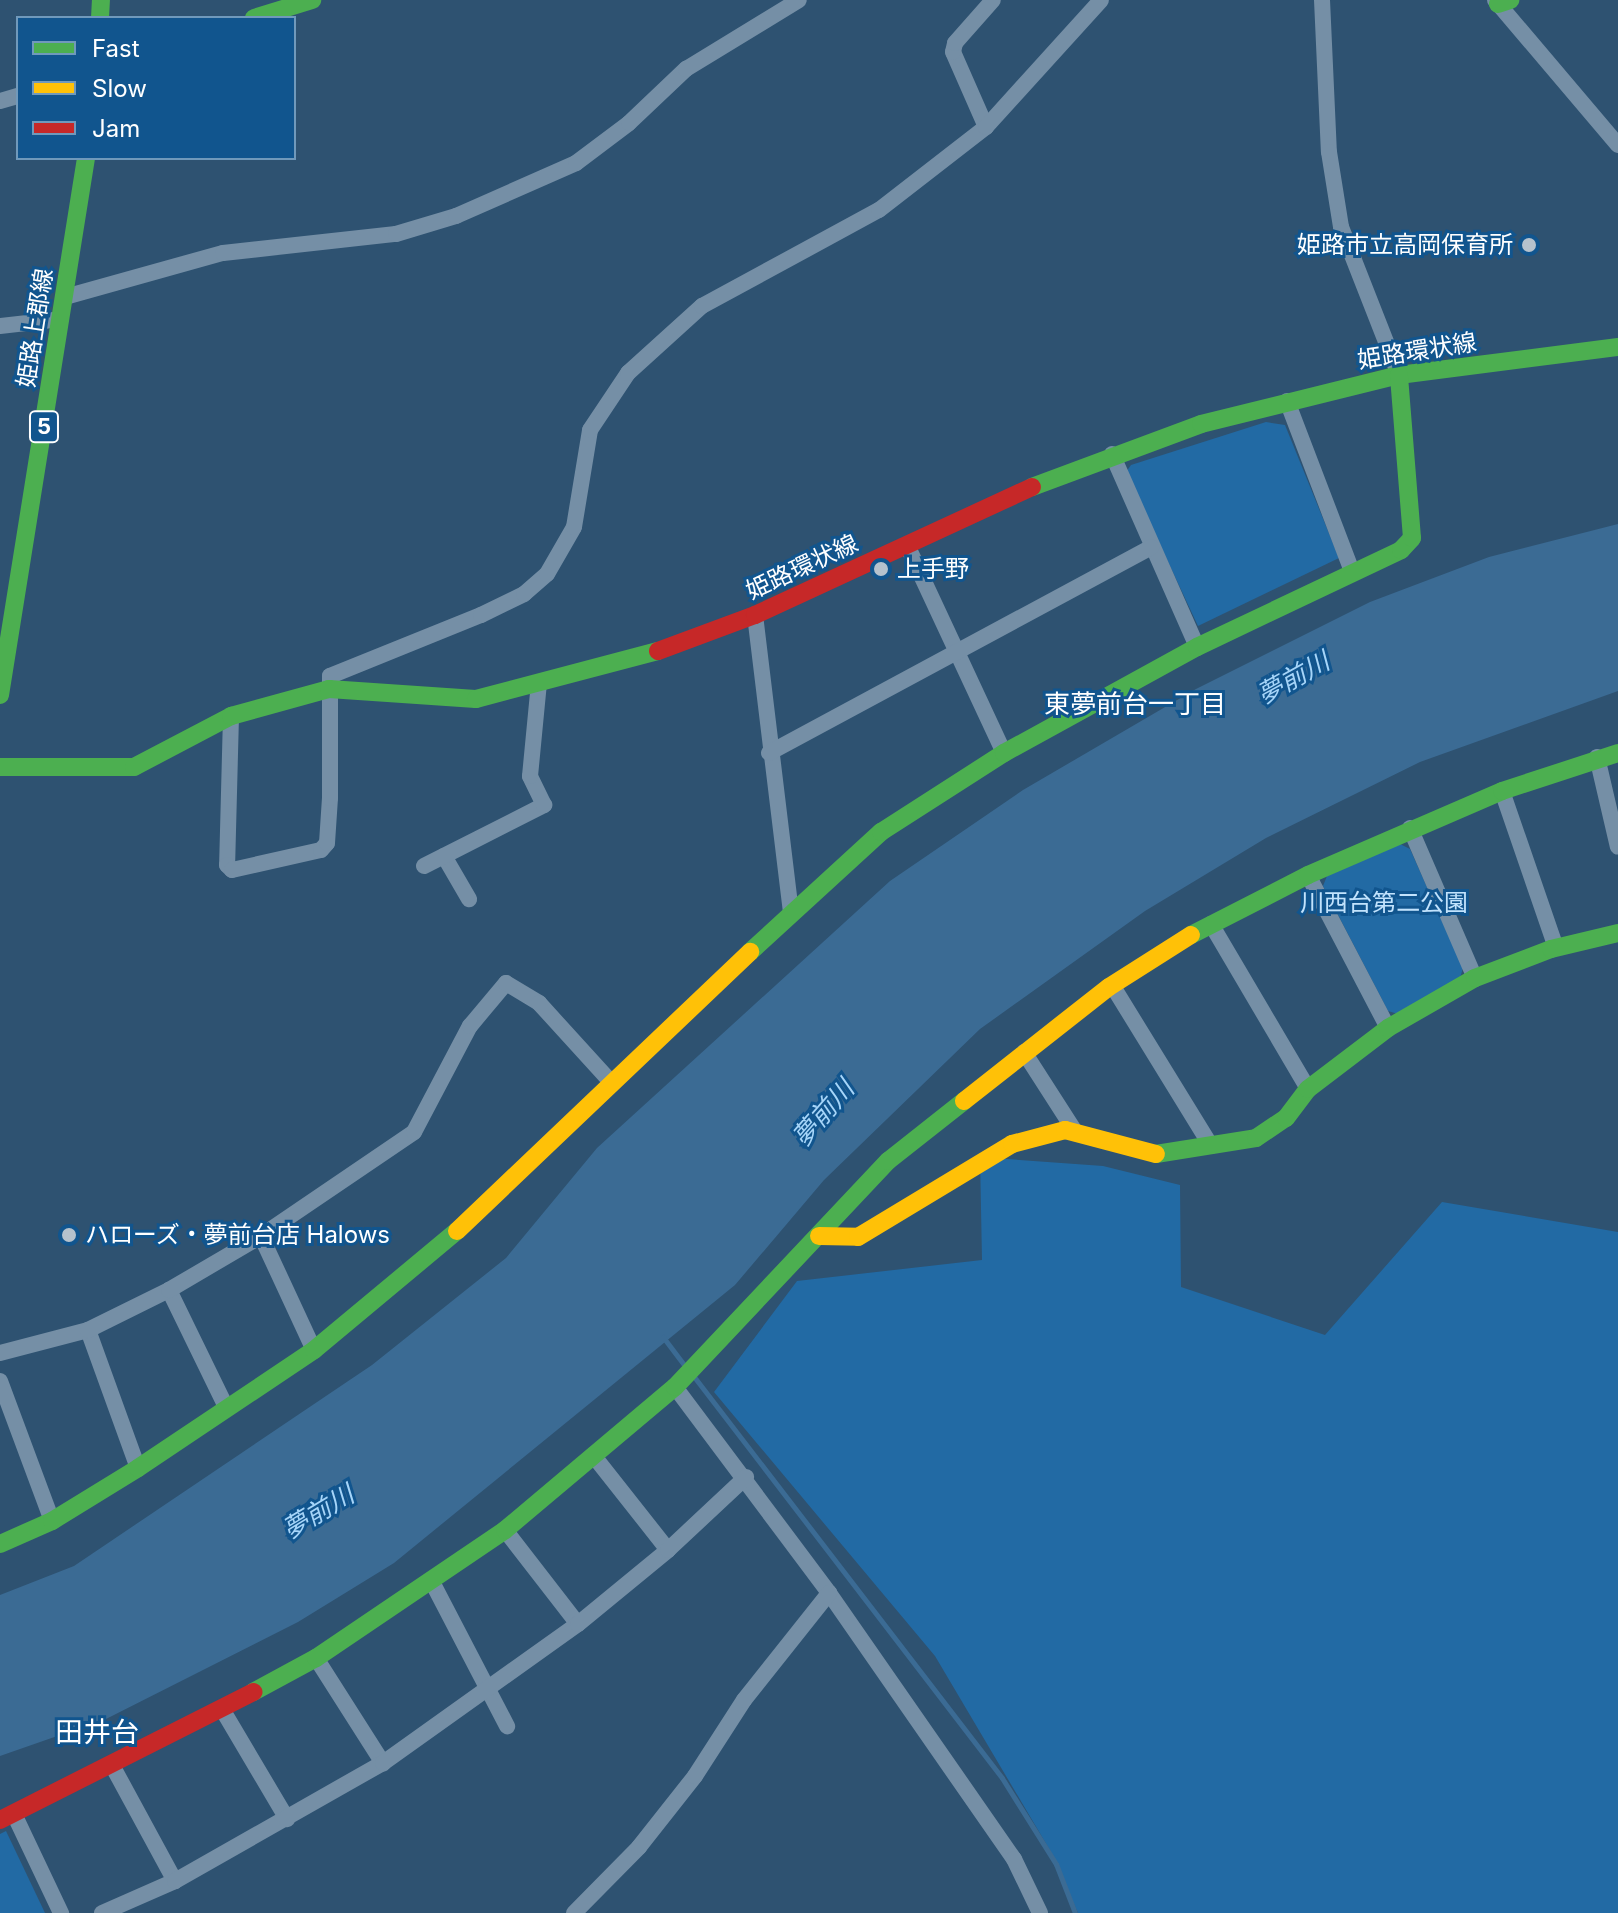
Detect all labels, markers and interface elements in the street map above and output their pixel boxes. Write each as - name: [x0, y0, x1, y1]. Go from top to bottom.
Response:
- legend: [16, 16, 296, 160]
- text: Fast: [92, 34, 140, 63]
- text: Slow: [92, 74, 147, 103]
- text: Jam: [92, 114, 140, 143]
- place label: 姫路市立高岡保育所: [1297, 231, 1513, 259]
- marker: 姫路市立高岡保育所: [1520, 236, 1538, 254]
- street label: 姫路上郡線: [11, 266, 59, 390]
- street label: 姫路環状線: [1355, 327, 1479, 375]
- road number: 5: [28, 409, 60, 445]
- street label: 姫路環状線: [742, 529, 862, 605]
- place label: 上手野: [897, 555, 969, 583]
- marker: 上手野: [872, 560, 890, 578]
- water label: 夢前川: [1251, 645, 1335, 711]
- district label: 東夢前台一丁目: [1044, 688, 1226, 720]
- park label: 川西台第二公園: [1300, 889, 1468, 917]
- water label: 夢前川: [786, 1073, 860, 1153]
- place label: ハローズ・夢前台店 Halows: [85, 1221, 391, 1249]
- marker: ハローズ・夢前台店 Halows: [60, 1226, 78, 1244]
- water label: 夢前川: [277, 1479, 359, 1545]
- district label: 田井台: [55, 1715, 139, 1749]

